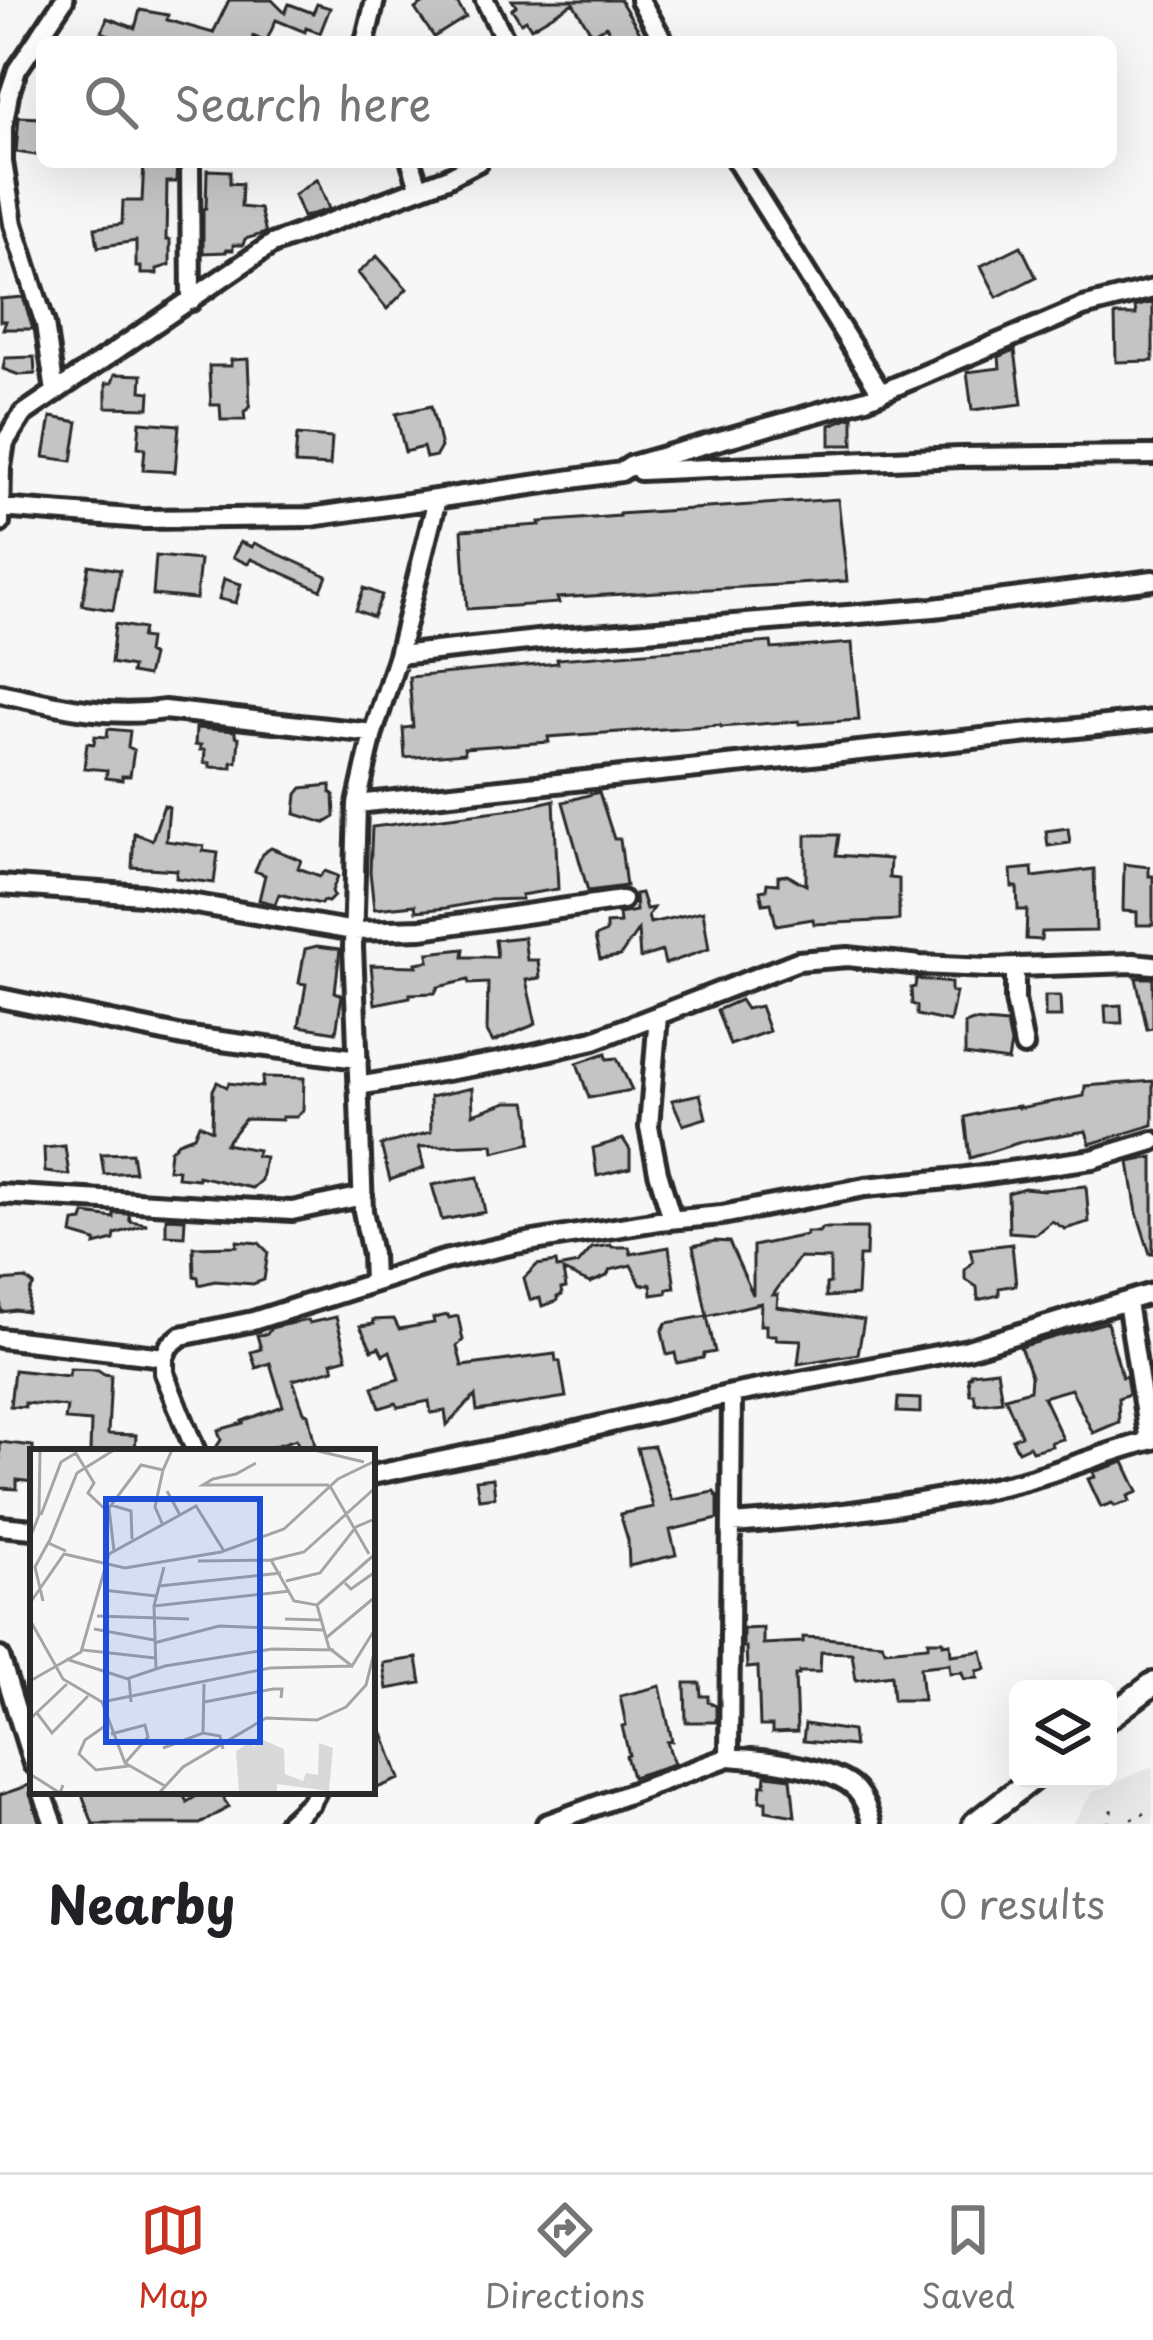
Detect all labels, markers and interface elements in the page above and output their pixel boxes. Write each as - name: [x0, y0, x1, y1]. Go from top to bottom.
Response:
- search box: [36, 36, 1117, 168]
- text: Search here: [174, 68, 431, 136]
- icon: search: [78, 69, 144, 135]
- inset map: [30, 1449, 375, 1794]
- map controls: [1009, 1680, 1117, 1788]
- button: layers: [1009, 1680, 1117, 1788]
- text: Nearby: [48, 1864, 235, 1941]
- text: 0 results: [939, 1873, 1105, 1932]
- tab: Map: [138, 2197, 209, 2319]
- tab: Directions: [485, 2197, 645, 2319]
- tab: Saved: [921, 2197, 1015, 2319]

